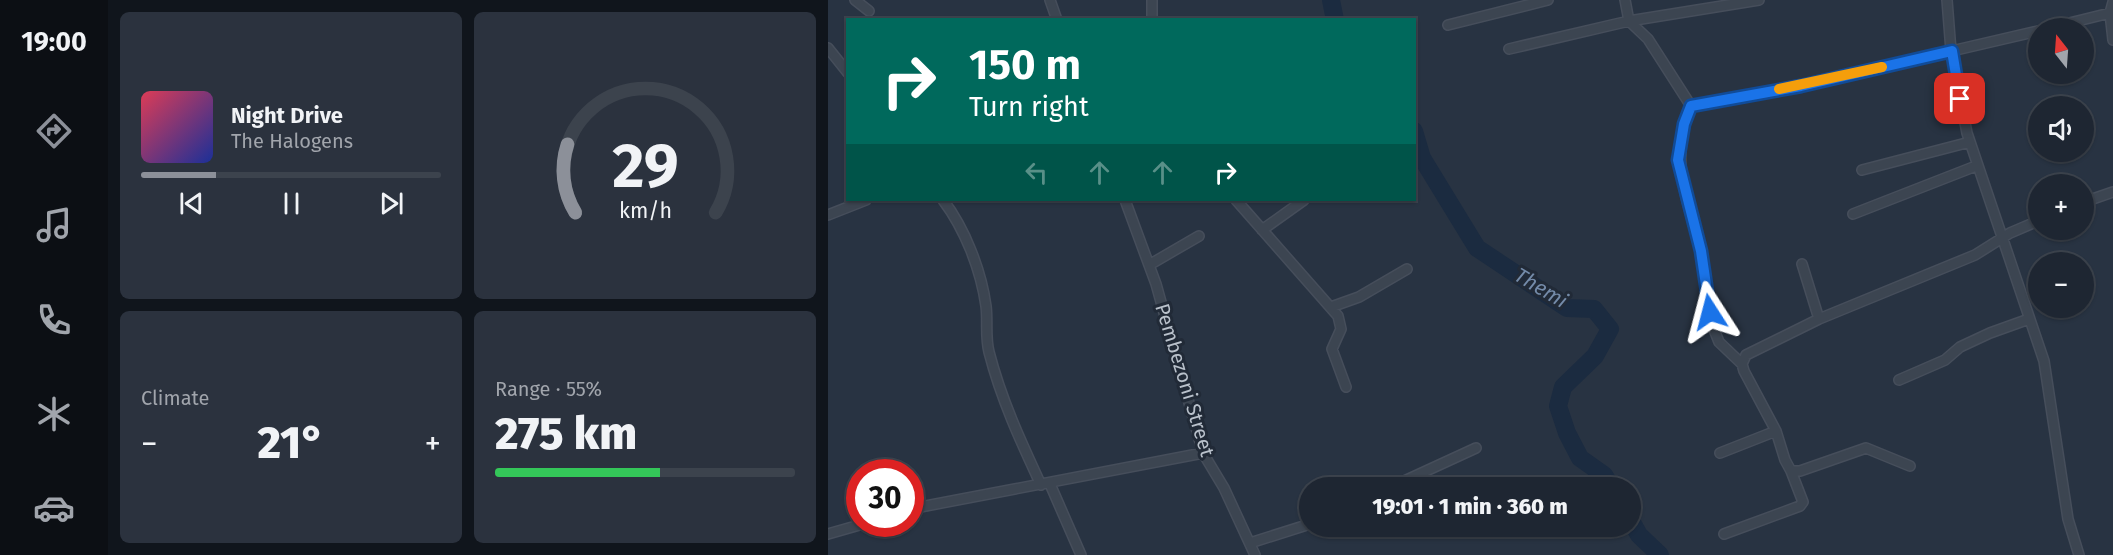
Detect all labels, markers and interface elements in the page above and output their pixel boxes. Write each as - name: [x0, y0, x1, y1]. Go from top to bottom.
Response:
- north arrow: [2028, 18, 2094, 84]
- map controls: [2028, 18, 2094, 318]
- text: 19:00: [21, 26, 87, 58]
- text: 150 m: [969, 40, 1081, 90]
- icon: right: [870, 42, 948, 120]
- pin: [1934, 73, 1985, 124]
- icon: arrive: [1943, 82, 1976, 115]
- text: Turn right: [969, 91, 1089, 123]
- button: sound: [2028, 96, 2094, 162]
- text: Night Drive: [231, 102, 343, 129]
- icon: directions: [33, 110, 75, 152]
- text: The Halogens: [231, 129, 353, 153]
- text: 29: [612, 129, 678, 204]
- icon: left: [1020, 156, 1053, 189]
- icon: ahead: [1083, 156, 1116, 189]
- icon: ahead: [1146, 156, 1179, 189]
- icon: right: [1209, 156, 1242, 189]
- button: +: [2028, 174, 2094, 240]
- icon: previous: [175, 187, 208, 220]
- icon: pause: [275, 187, 308, 220]
- icon: next: [375, 187, 408, 220]
- text: km/h: [618, 198, 672, 224]
- icon: music: [33, 204, 75, 246]
- button: −: [2028, 252, 2094, 318]
- water label: Themi: [1510, 262, 1572, 314]
- position arrow: [1678, 280, 1742, 344]
- icon: phone: [33, 299, 75, 341]
- street label: Pembezoni Street: [1150, 301, 1220, 460]
- text: Range · 55%: [495, 377, 602, 401]
- text: Climate: [141, 386, 209, 410]
- icon: climate: [33, 393, 75, 435]
- text: 275 km: [495, 407, 637, 461]
- text: 21°: [257, 416, 325, 470]
- text: −: [141, 424, 158, 464]
- text: +: [425, 424, 441, 464]
- speed limit sign: 30: [846, 459, 924, 537]
- icon: car: [33, 487, 75, 529]
- text: 19:01 · 1 min · 360 m: [1372, 493, 1568, 520]

